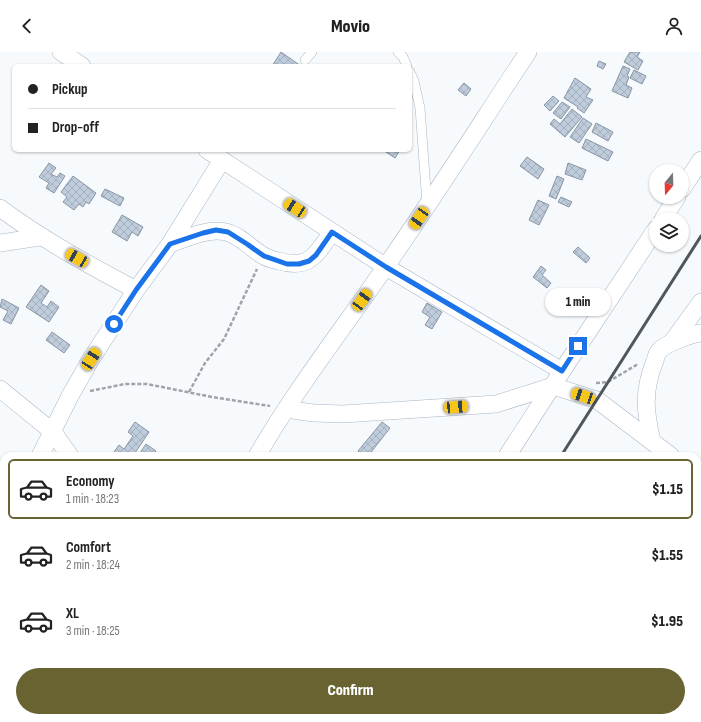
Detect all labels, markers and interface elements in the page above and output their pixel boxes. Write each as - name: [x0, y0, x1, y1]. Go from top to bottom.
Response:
- icon: back: [16, 15, 38, 37]
- icon: person: [663, 15, 685, 37]
- text: Movio: [331, 16, 370, 37]
- text: Pickup: [52, 80, 88, 99]
- text: Drop-off: [52, 118, 99, 137]
- north arrow: [649, 164, 689, 204]
- map controls: [649, 164, 689, 252]
- car: [282, 196, 308, 220]
- car: [407, 205, 431, 231]
- button: layers: [649, 212, 689, 252]
- car: [64, 247, 90, 269]
- car: [350, 287, 374, 313]
- callout: 1 min: [545, 288, 611, 316]
- text: 1 min: [566, 294, 590, 310]
- route start: [105, 315, 123, 333]
- route end: [569, 337, 587, 355]
- car: [79, 346, 103, 372]
- car: [570, 387, 596, 405]
- car: [444, 400, 468, 414]
- icon: car: [18, 471, 54, 507]
- text: Economy: [66, 472, 115, 491]
- text: $1.15: [652, 480, 683, 499]
- text: 1 min · 18:23: [66, 491, 119, 507]
- icon: car: [18, 537, 54, 573]
- text: Comfort: [66, 538, 111, 557]
- text: $1.55: [651, 546, 683, 565]
- text: 2 min · 18:24: [66, 557, 120, 573]
- icon: car: [18, 603, 54, 639]
- text: XL: [66, 604, 79, 623]
- text: $1.95: [651, 612, 683, 631]
- text: 3 min · 18:25: [66, 623, 120, 639]
- button: Confirm: [16, 668, 685, 714]

